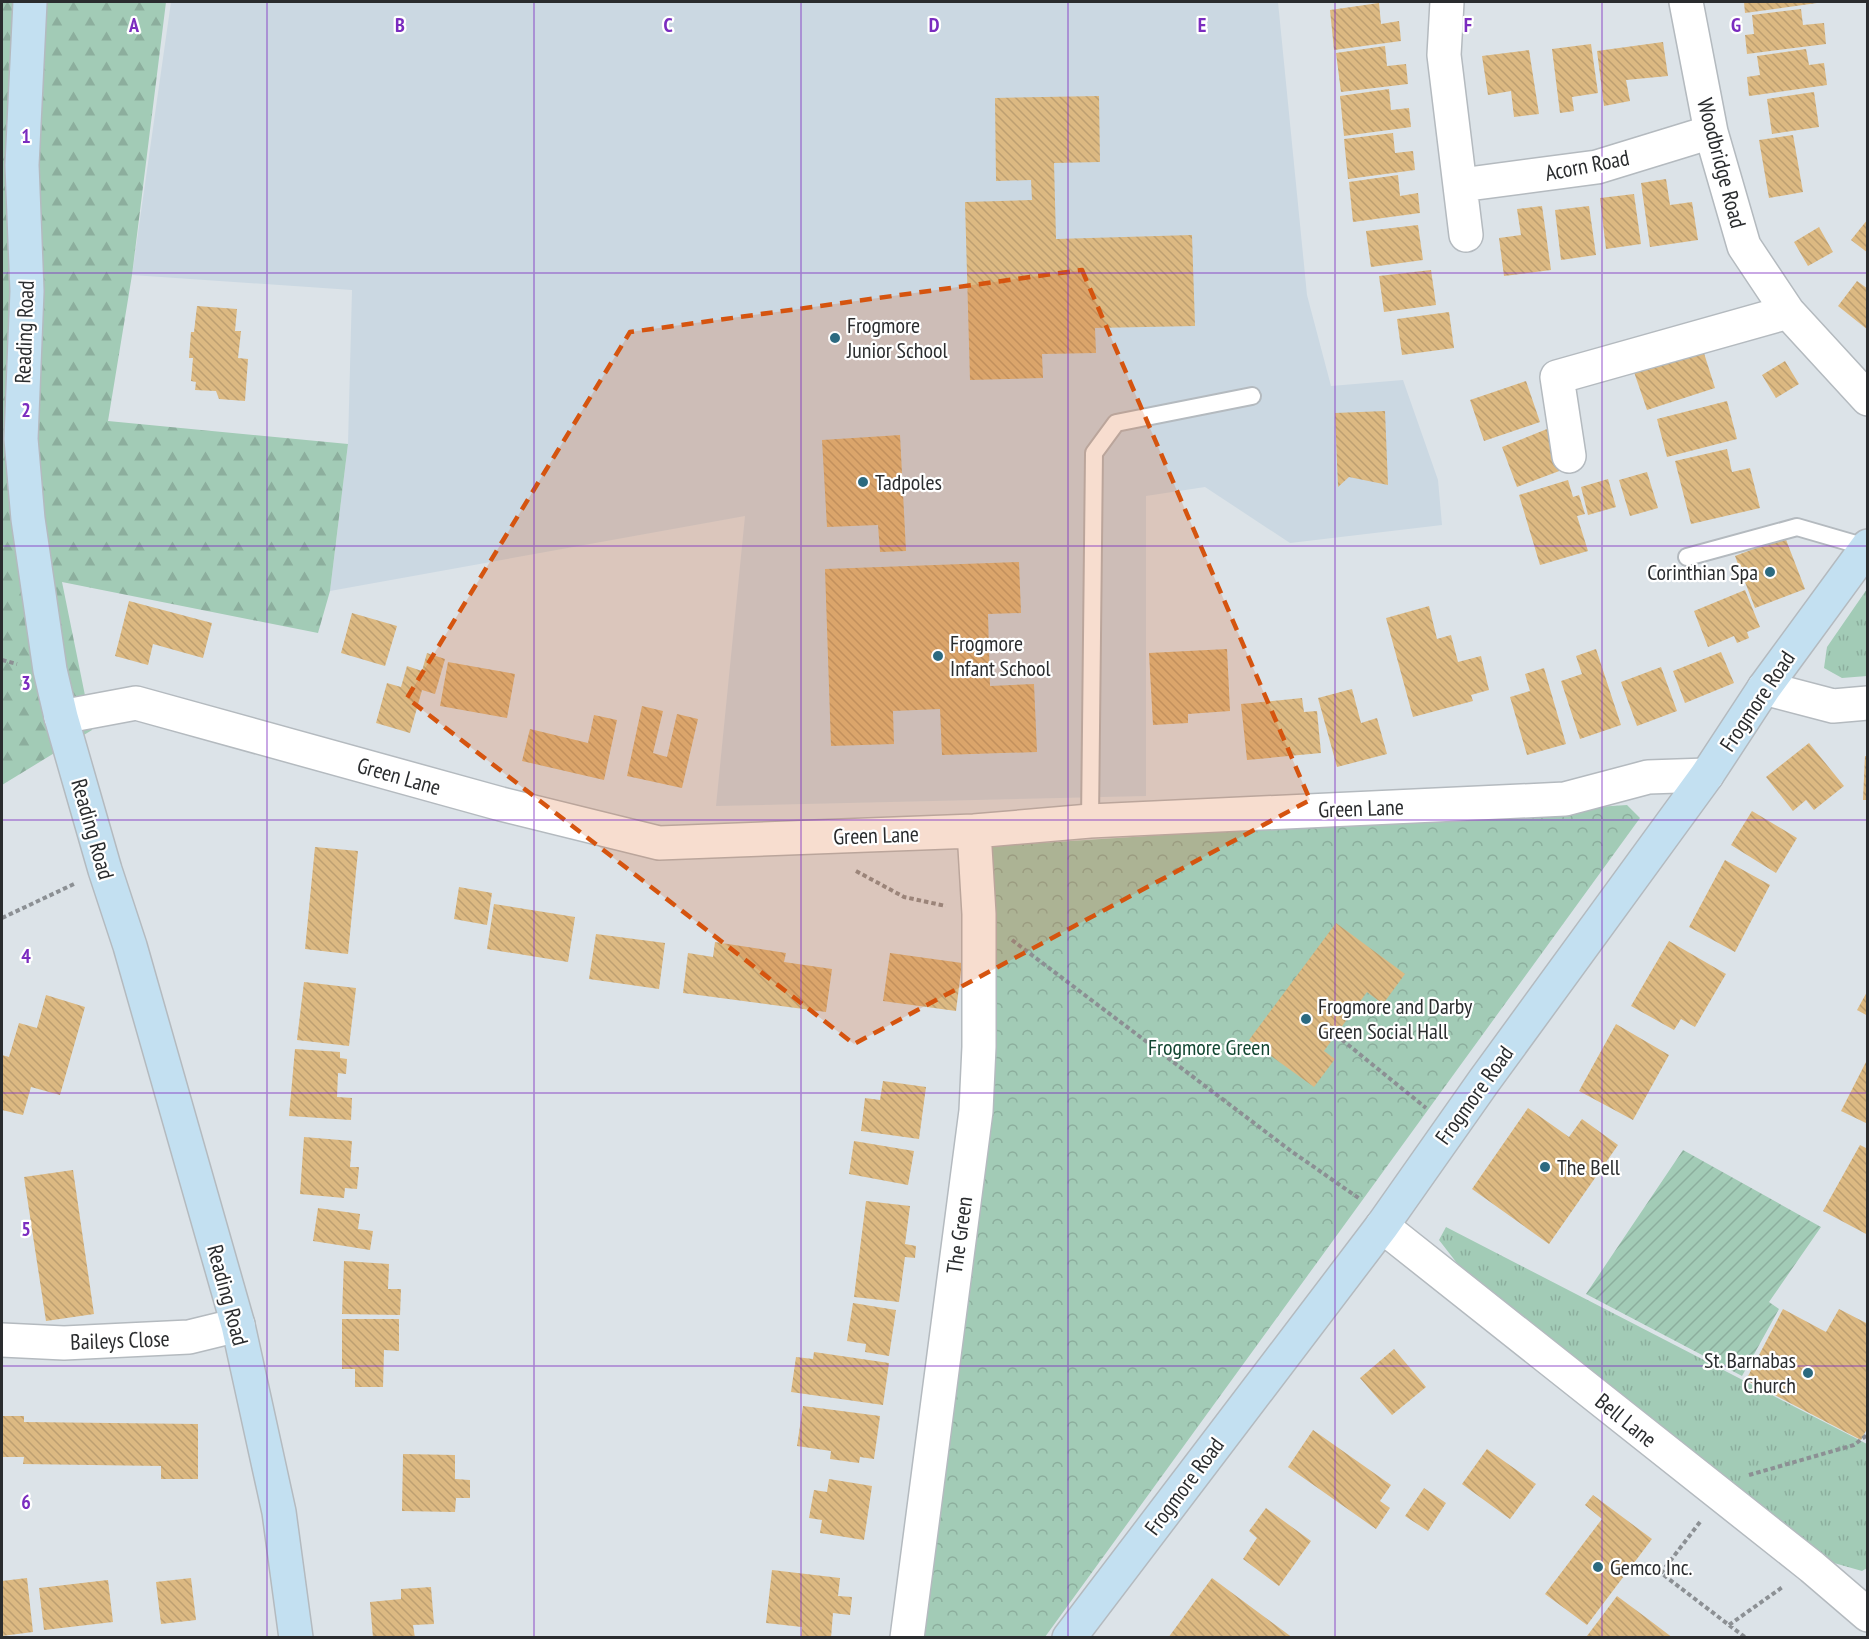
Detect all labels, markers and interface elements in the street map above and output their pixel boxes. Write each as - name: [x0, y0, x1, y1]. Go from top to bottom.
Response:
- text: A: [128, 12, 140, 38]
- text: B: [395, 12, 405, 38]
- text: C: [663, 12, 673, 38]
- text: D: [929, 12, 940, 38]
- text: E: [1198, 12, 1206, 38]
- text: F: [1464, 12, 1472, 38]
- text: G: [1731, 12, 1741, 38]
- street label: Woodbridge Road: [1691, 95, 1753, 231]
- text: 1: [21, 123, 31, 149]
- street label: Acorn Road: [1543, 143, 1631, 187]
- street label: Reading Road: [8, 280, 40, 384]
- place label: Frogmore Junior School: [846, 311, 948, 364]
- marker: Frogmore Junior School: [828, 331, 842, 345]
- text: 2: [21, 397, 31, 423]
- place label: Tadpoles: [875, 468, 942, 496]
- marker: Tadpoles: [856, 475, 870, 489]
- place label: Corinthian Spa: [1647, 558, 1758, 586]
- marker: Corinthian Spa: [1763, 565, 1777, 579]
- place label: Frogmore Infant School: [950, 629, 1052, 682]
- street label: Frogmore Road: [1713, 645, 1801, 757]
- marker: Frogmore Infant School: [931, 649, 945, 663]
- text: 3: [21, 670, 31, 696]
- street label: Green Lane: [354, 751, 444, 801]
- street label: Reading Road: [65, 776, 121, 882]
- street label: Green Lane: [1318, 793, 1404, 823]
- street label: Green Lane: [833, 820, 919, 850]
- text: 4: [21, 943, 31, 969]
- place label: Frogmore and Darby Green Social Hall: [1318, 992, 1473, 1045]
- marker: Frogmore and Darby Green Social Hall: [1299, 1012, 1313, 1026]
- park label: Frogmore Green: [1148, 1033, 1270, 1061]
- street label: Frogmore Road: [1429, 1040, 1519, 1150]
- place label: The Bell: [1557, 1153, 1621, 1181]
- marker: The Bell: [1538, 1160, 1552, 1174]
- street label: The Green: [940, 1195, 978, 1275]
- text: 5: [21, 1216, 31, 1242]
- street label: Reading Road: [201, 1242, 255, 1348]
- street label: Baileys Close: [70, 1324, 170, 1356]
- place label: St. Barnabas Church: [1704, 1346, 1796, 1399]
- marker: St. Barnabas Church: [1801, 1366, 1815, 1380]
- street label: Bell Lane: [1590, 1387, 1662, 1453]
- street label: Frogmore Road: [1138, 1432, 1230, 1540]
- text: 6: [21, 1489, 31, 1515]
- place label: Gemco Inc.: [1610, 1553, 1692, 1581]
- marker: Gemco Inc.: [1591, 1560, 1605, 1574]

